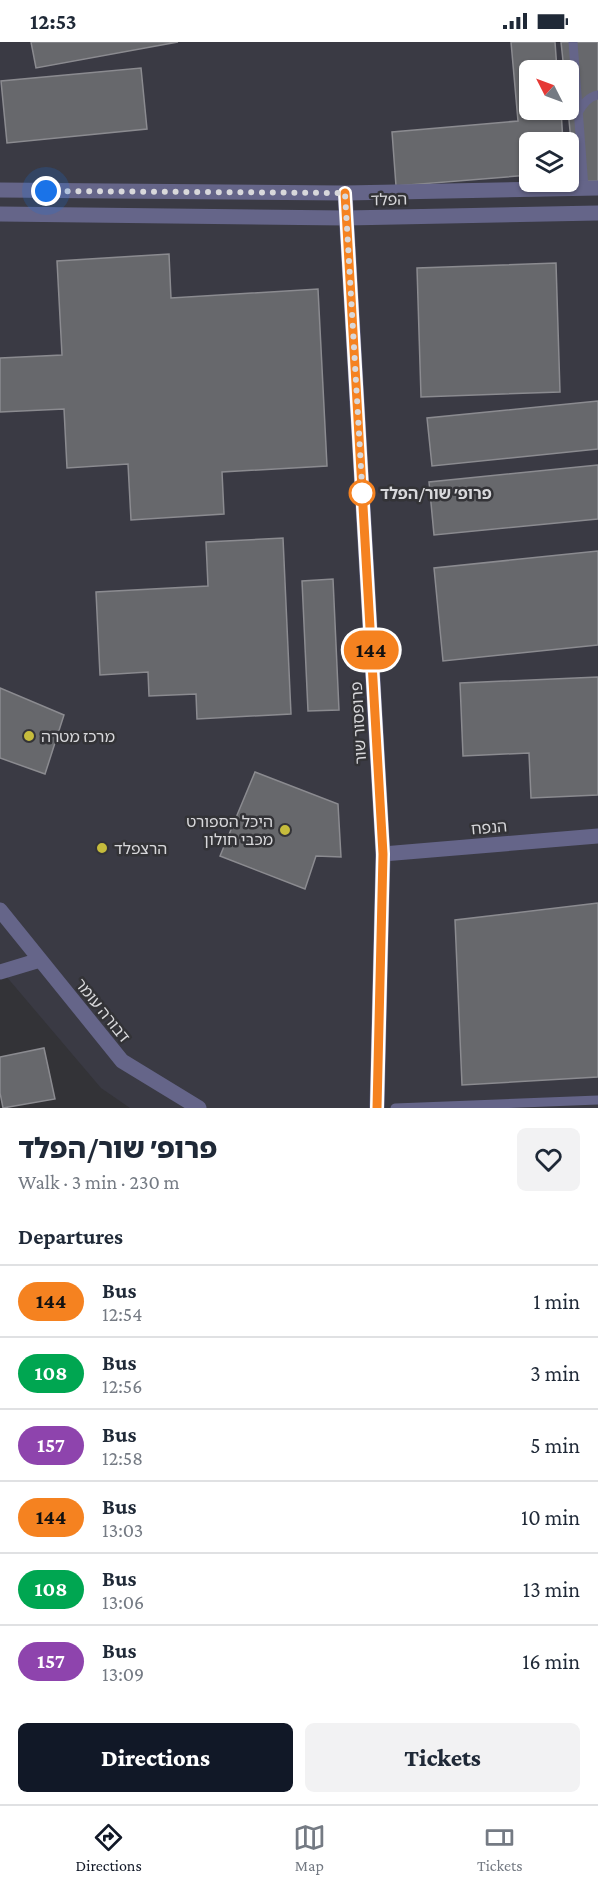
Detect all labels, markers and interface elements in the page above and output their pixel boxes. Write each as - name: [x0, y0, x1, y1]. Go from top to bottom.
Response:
- text: 12:53: [30, 9, 77, 34]
- north arrow: [519, 60, 579, 120]
- map controls: [519, 60, 579, 192]
- button: layers: [519, 132, 579, 192]
- your location: [31, 176, 61, 206]
- street label: הפלד: [371, 191, 407, 208]
- marker: פרופ׳ שור/הפלד: [349, 480, 375, 506]
- place label: פרופ׳ שור/הפלד: [380, 485, 492, 502]
- line badge: 144: [336, 630, 406, 670]
- text: 144: [356, 638, 386, 662]
- street label: פרופסור שור: [348, 681, 369, 765]
- place label: מרכז מטרה: [41, 728, 115, 745]
- marker: מרכז מטרה: [22, 729, 36, 743]
- place label: היכל הספורט מכבי חולון: [186, 813, 273, 848]
- street label: הנפח: [470, 817, 508, 838]
- marker: היכל הספורט מכבי חולון: [278, 823, 292, 837]
- place label: הרצפלד: [114, 840, 167, 857]
- marker: הרצפלד: [95, 841, 109, 855]
- street label: דבורה עומר: [72, 975, 133, 1046]
- button: heart: [517, 1128, 580, 1191]
- text: פרופ׳ שור/הפלד: [18, 1133, 217, 1164]
- text: Walk · 3 min · 230 m: [18, 1171, 180, 1193]
- text: Departures: [18, 1224, 123, 1249]
- text: Bus: [102, 1278, 136, 1303]
- text: 144: [36, 1289, 66, 1313]
- text: 1 min: [533, 1289, 580, 1314]
- text: 12:54: [102, 1303, 142, 1325]
- text: Bus: [102, 1350, 136, 1375]
- text: 108: [35, 1361, 67, 1385]
- text: 3 min: [530, 1361, 580, 1386]
- text: 12:56: [102, 1375, 142, 1397]
- text: Bus: [102, 1422, 136, 1447]
- text: 157: [37, 1433, 65, 1457]
- text: 5 min: [530, 1433, 580, 1458]
- text: 12:58: [102, 1447, 143, 1469]
- text: Bus: [102, 1494, 136, 1519]
- text: 144: [36, 1505, 66, 1529]
- text: 10 min: [521, 1505, 580, 1530]
- text: 13:03: [102, 1519, 143, 1541]
- text: Bus: [102, 1566, 136, 1591]
- text: 108: [35, 1577, 67, 1601]
- text: 13 min: [523, 1577, 580, 1602]
- text: 13:06: [102, 1591, 144, 1613]
- text: Bus: [102, 1638, 136, 1663]
- text: 157: [37, 1649, 65, 1673]
- text: 16 min: [522, 1649, 580, 1674]
- text: 13:09: [102, 1663, 144, 1685]
- button: Directions: [18, 1723, 293, 1792]
- button: Tickets: [305, 1723, 580, 1792]
- tab: Directions: [76, 1821, 142, 1874]
- tab: Map: [293, 1821, 326, 1874]
- tab: Tickets: [477, 1821, 522, 1874]

